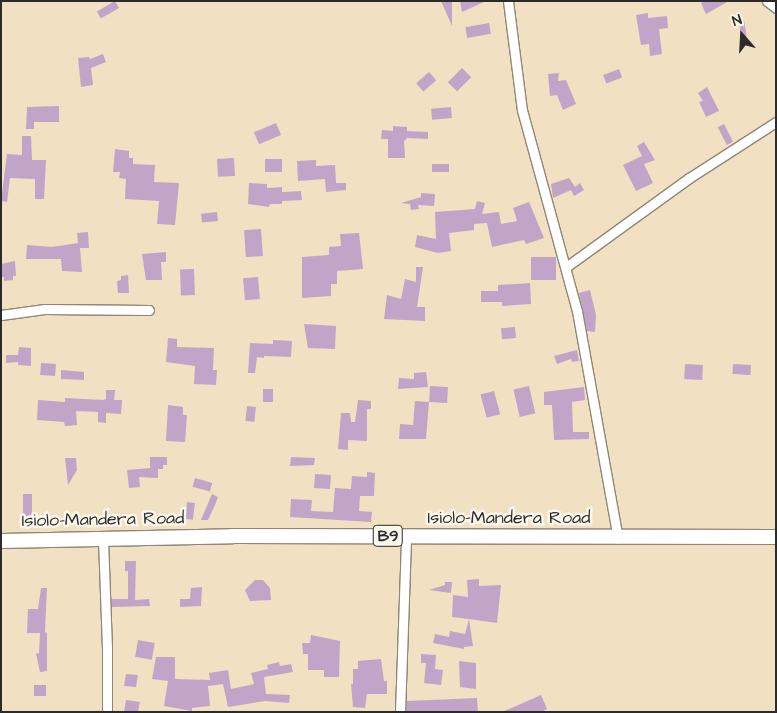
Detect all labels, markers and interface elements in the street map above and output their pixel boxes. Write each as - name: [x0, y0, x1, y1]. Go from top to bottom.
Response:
- north arrow: [717, 10, 767, 60]
- text: N: [730, 10, 745, 32]
- street label: Isiolo-Mandera Road: [428, 507, 590, 529]
- street label: Isiolo-Mandera Road: [21, 508, 185, 532]
- road number: B9: [372, 522, 404, 550]

